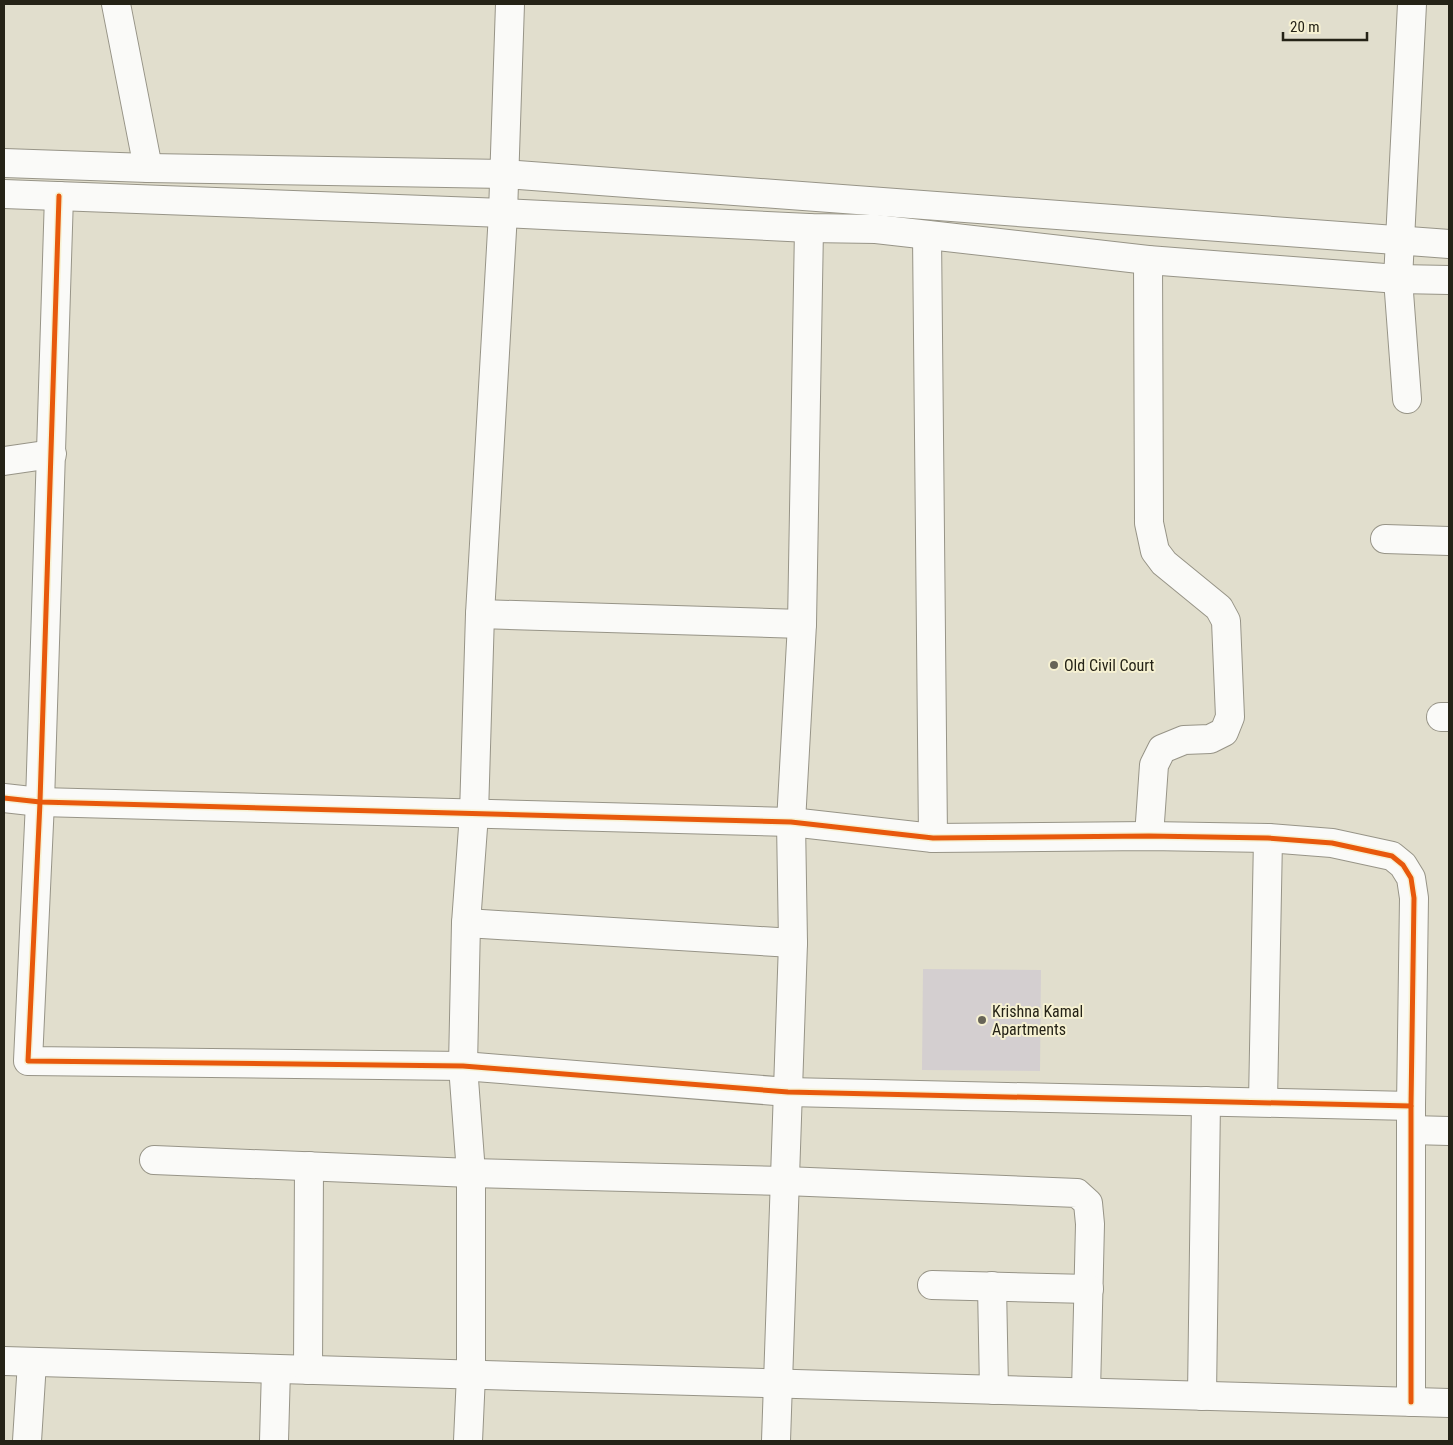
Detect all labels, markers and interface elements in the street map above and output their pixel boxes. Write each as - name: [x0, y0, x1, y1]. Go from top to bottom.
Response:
- scale bar: [1283, 10, 1367, 42]
- text: 20 m: [1290, 18, 1320, 36]
- place label: Old Civil Court: [1064, 656, 1155, 675]
- marker: Old Civil Court: [1048, 659, 1060, 671]
- place label: Krishna Kamal Apartments: [992, 1002, 1083, 1039]
- marker: Krishna Kamal Apartments: [976, 1014, 988, 1026]

